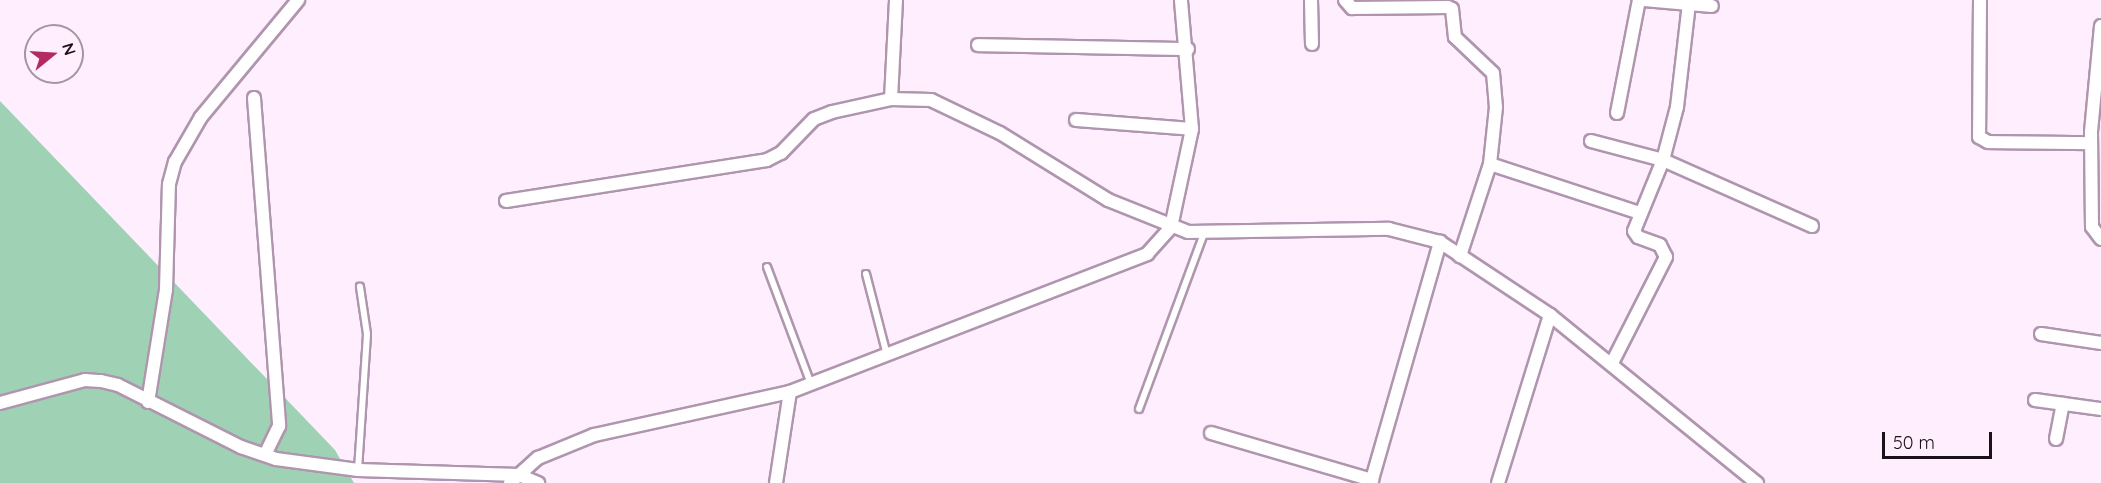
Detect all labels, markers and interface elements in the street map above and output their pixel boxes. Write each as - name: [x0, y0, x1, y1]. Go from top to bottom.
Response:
- north arrow: [24, 24, 84, 84]
- text: N: [58, 40, 81, 58]
- scale bar: [1885, 420, 1994, 458]
- text: 50 m: [1893, 431, 1935, 454]

